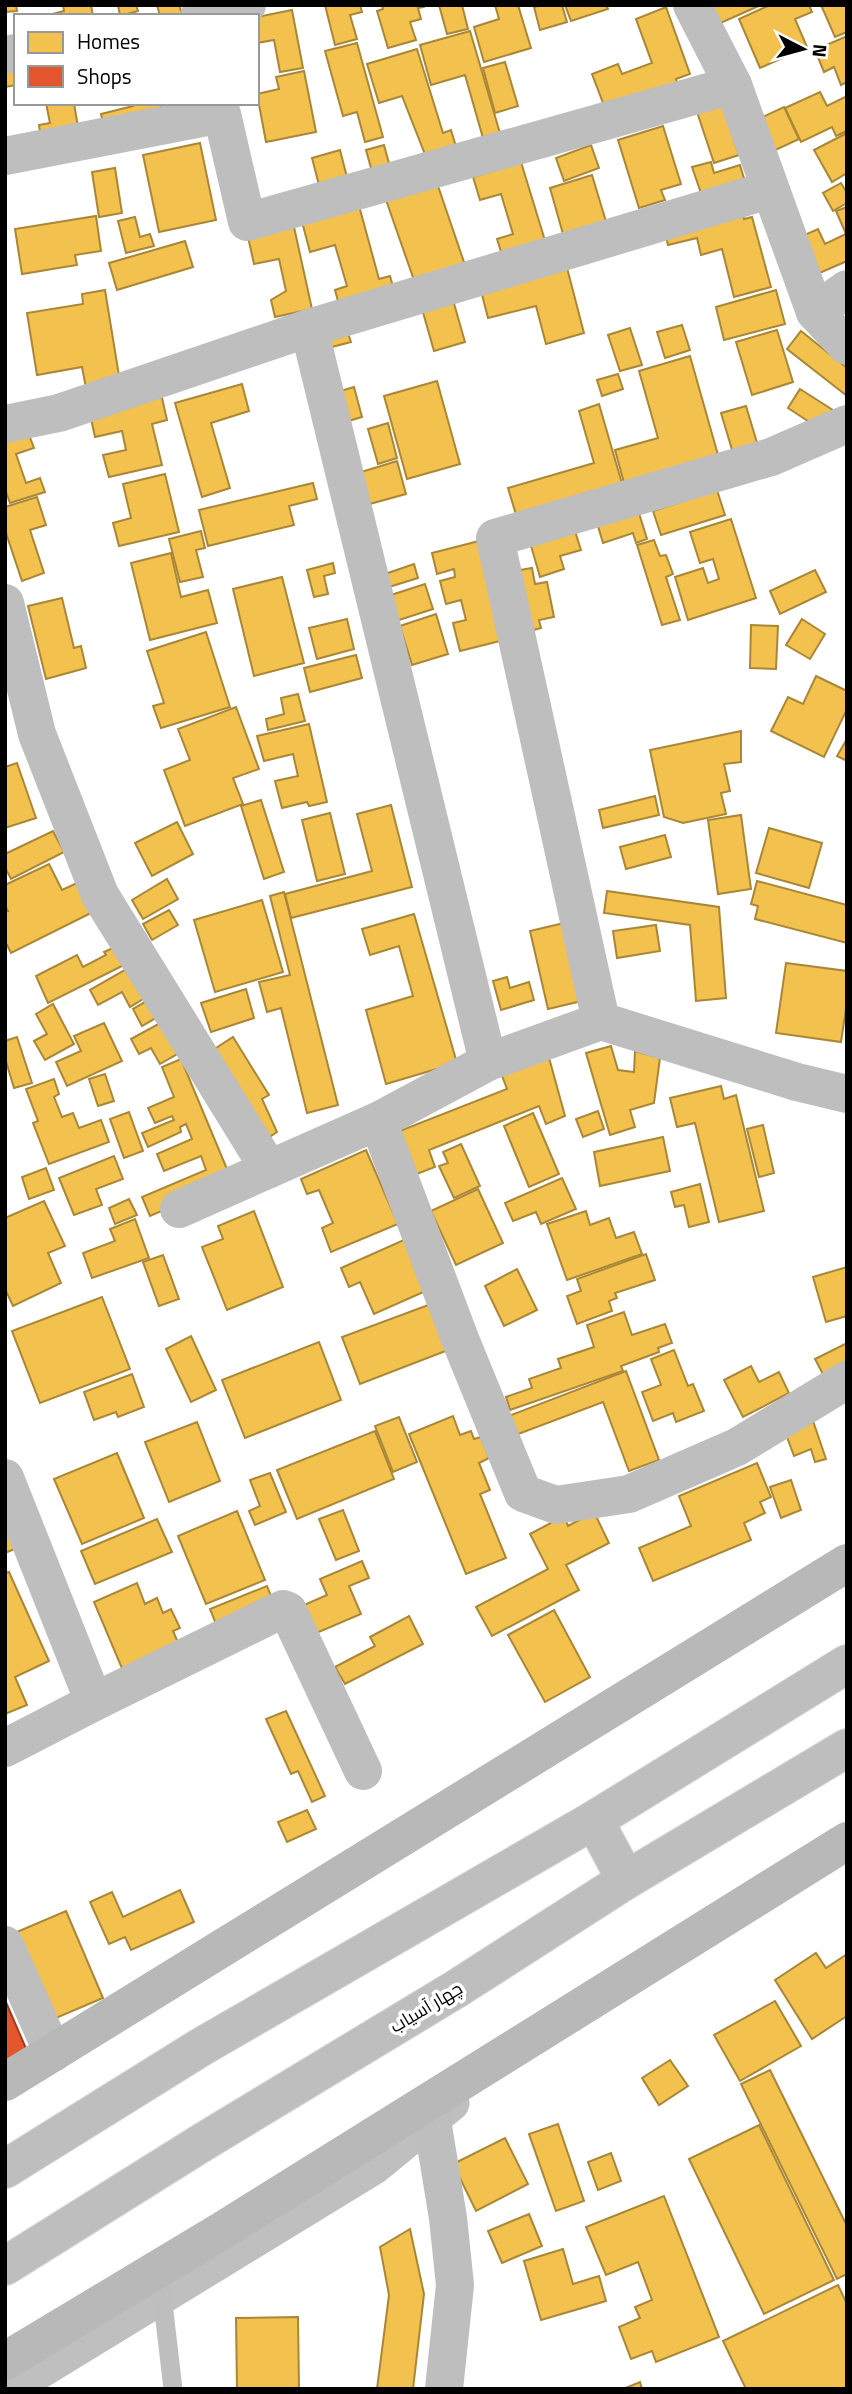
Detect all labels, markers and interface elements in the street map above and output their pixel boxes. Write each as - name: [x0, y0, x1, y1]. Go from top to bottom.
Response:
- legend: [14, 14, 259, 105]
- north arrow: [768, 14, 838, 84]
- text: Homes: [77, 25, 140, 57]
- text: N: [805, 43, 836, 59]
- text: Shops: [77, 60, 132, 92]
- street label: چهار آسیاب: [385, 1975, 467, 2039]

